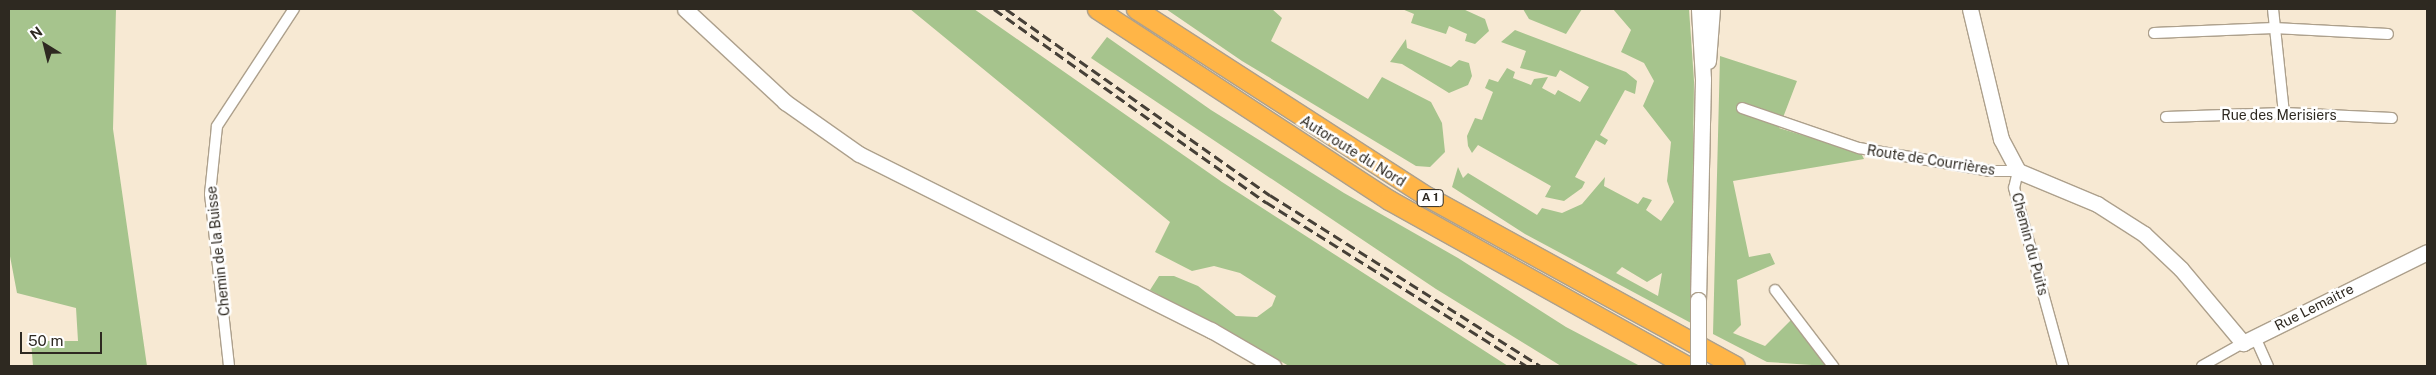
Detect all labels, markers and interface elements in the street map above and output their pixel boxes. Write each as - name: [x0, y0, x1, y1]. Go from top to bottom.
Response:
- north arrow: [20, 20, 70, 70]
- text: N: [27, 23, 45, 43]
- street label: Rue des Merisiers: [2221, 107, 2337, 123]
- street label: Autoroute du Nord: [1297, 112, 1409, 190]
- street label: Route de Courrières: [1866, 142, 1996, 178]
- street label: Chemin de la Buisse: [203, 185, 233, 317]
- road number: A 1: [1416, 188, 1444, 208]
- street label: Chemin du Puits: [2008, 191, 2052, 297]
- street label: Rue Lemaitre: [2272, 280, 2356, 334]
- scale bar: [22, 322, 105, 354]
- text: 50 m: [28, 332, 63, 349]

